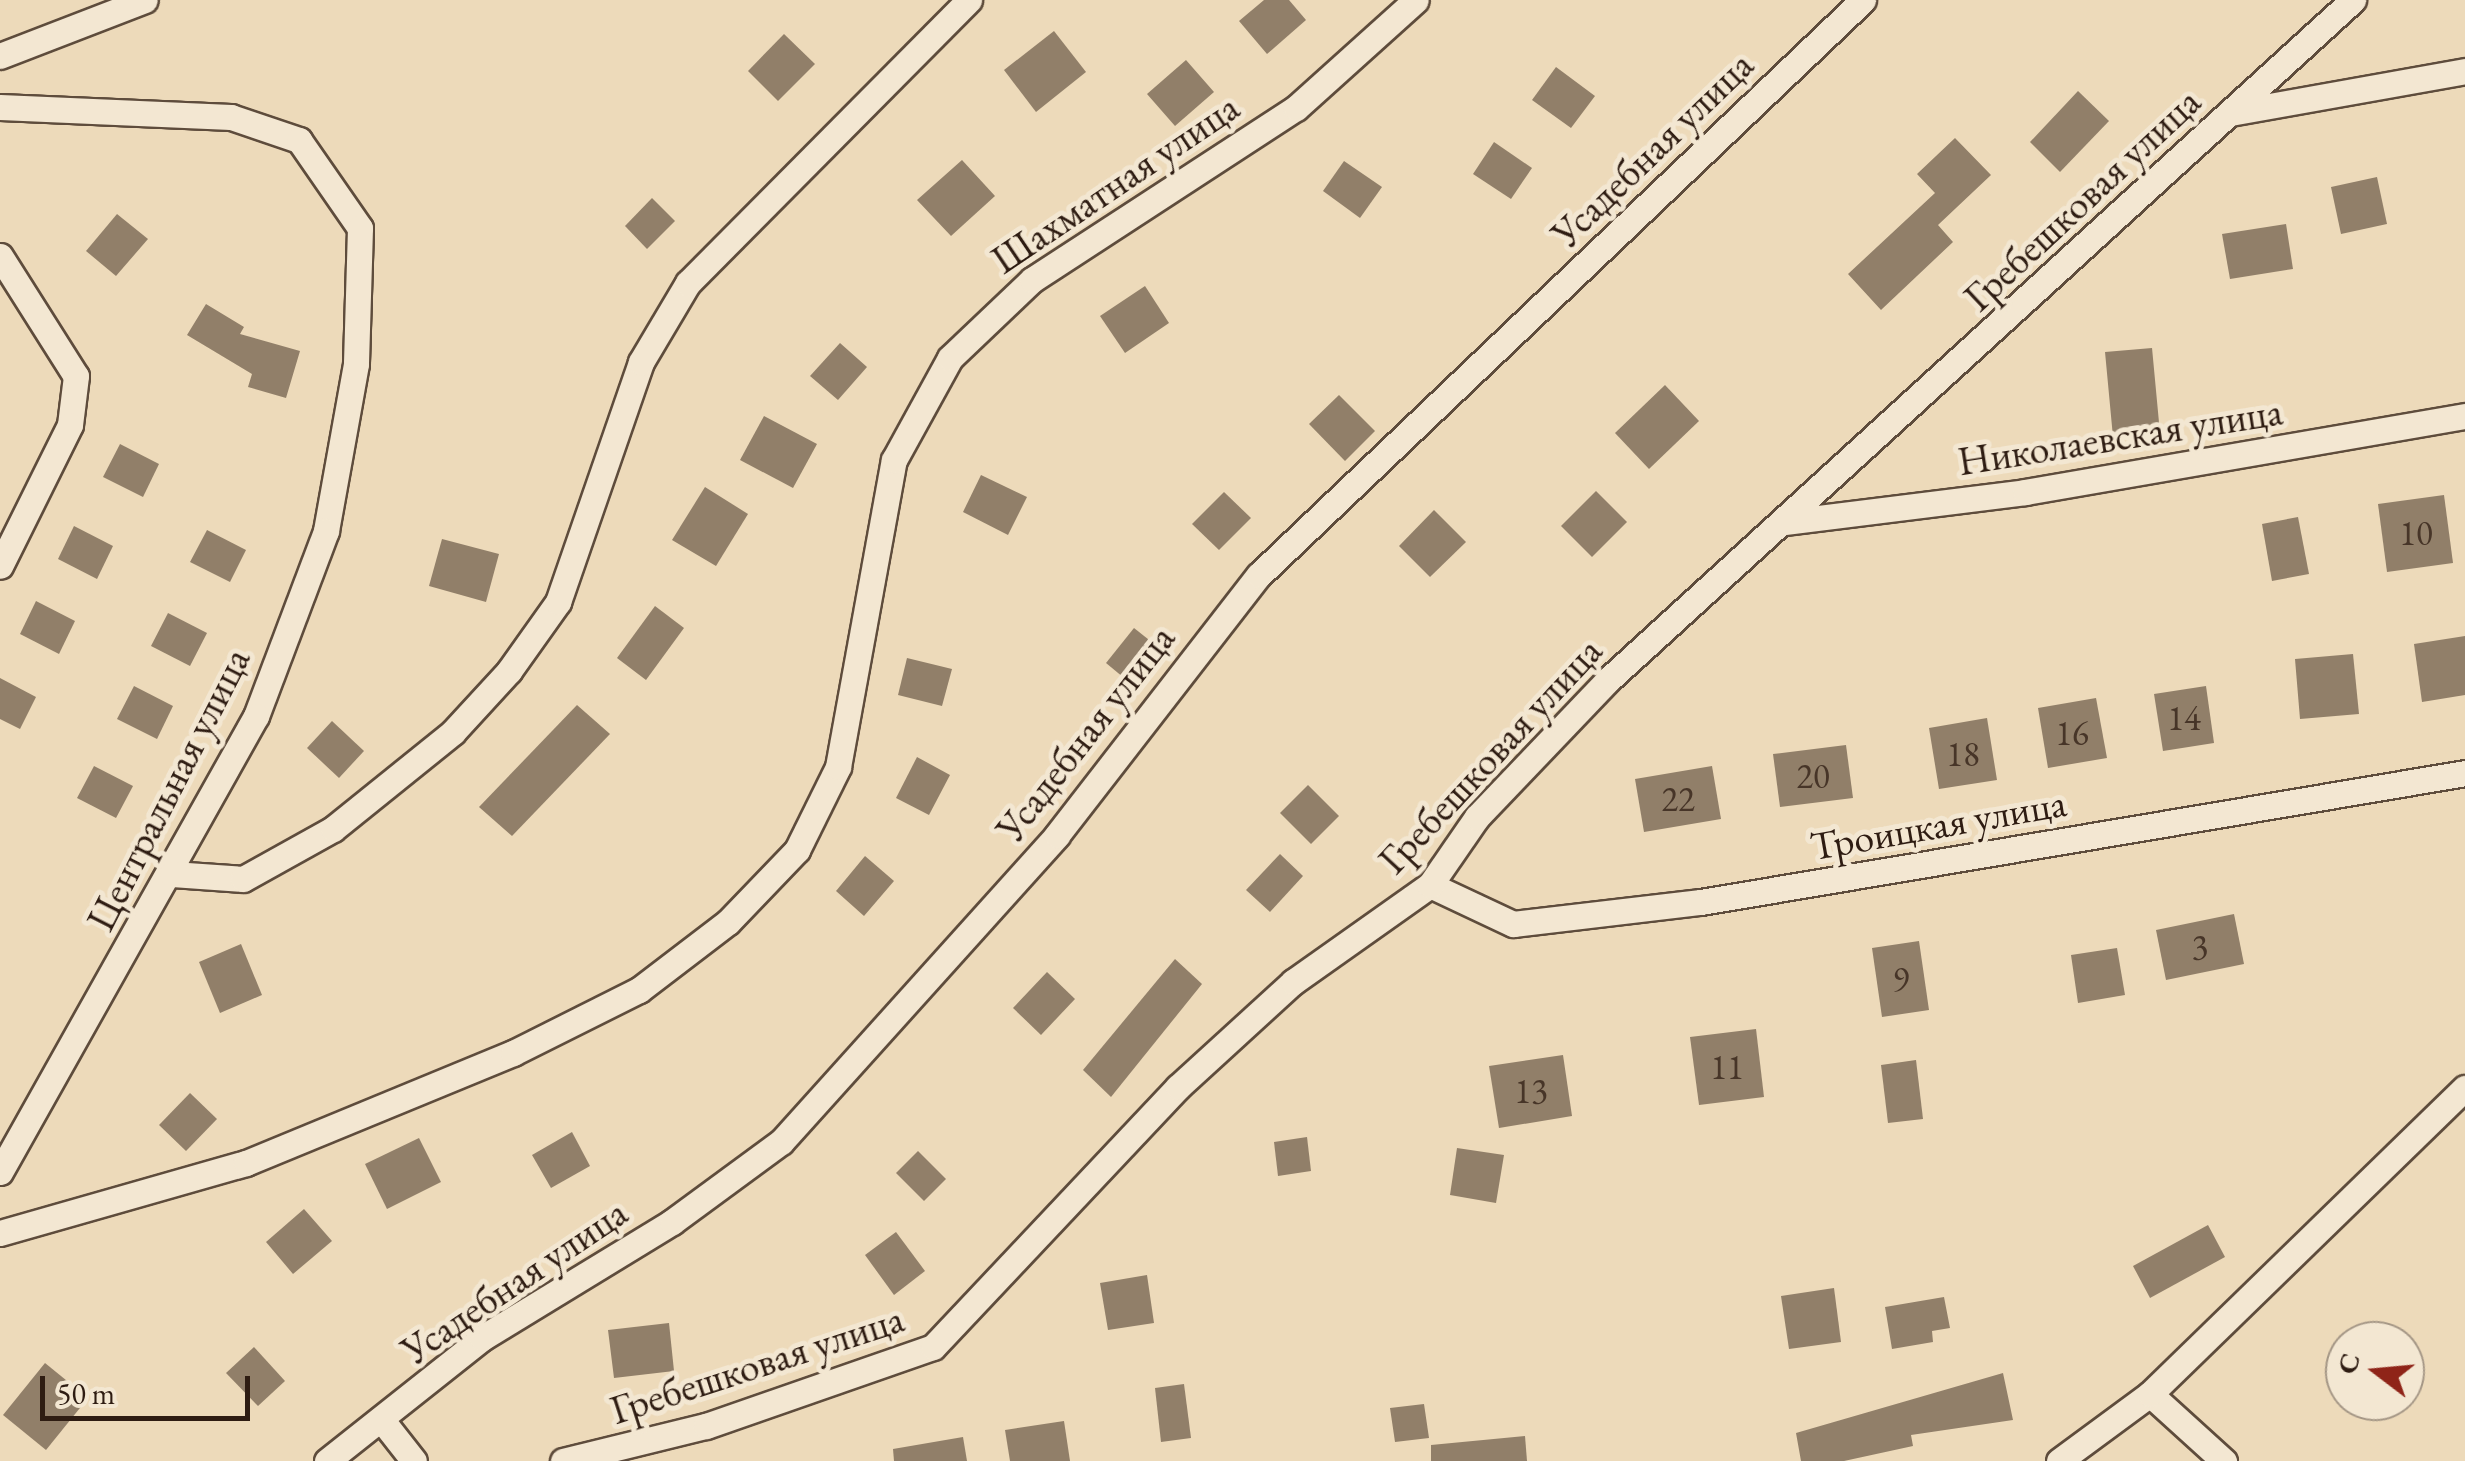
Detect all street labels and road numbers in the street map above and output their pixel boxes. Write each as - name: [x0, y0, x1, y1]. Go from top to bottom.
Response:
- street label: Усадебная улица: [1541, 41, 1763, 257]
- street label: Гребешковая улица: [1954, 77, 2210, 321]
- street label: Шахматная улица: [982, 83, 1248, 283]
- street label: Николаевская улица: [1954, 387, 2286, 485]
- street label: Усадебная улица: [985, 615, 1185, 851]
- street label: Гребешковая улица: [1368, 627, 1612, 883]
- street label: Центральная улица: [76, 640, 260, 938]
- street label: Троицкая улица: [1806, 778, 2070, 870]
- street label: Усадебная улица: [392, 1188, 636, 1374]
- street label: Гребешковая улица: [604, 1294, 910, 1434]

